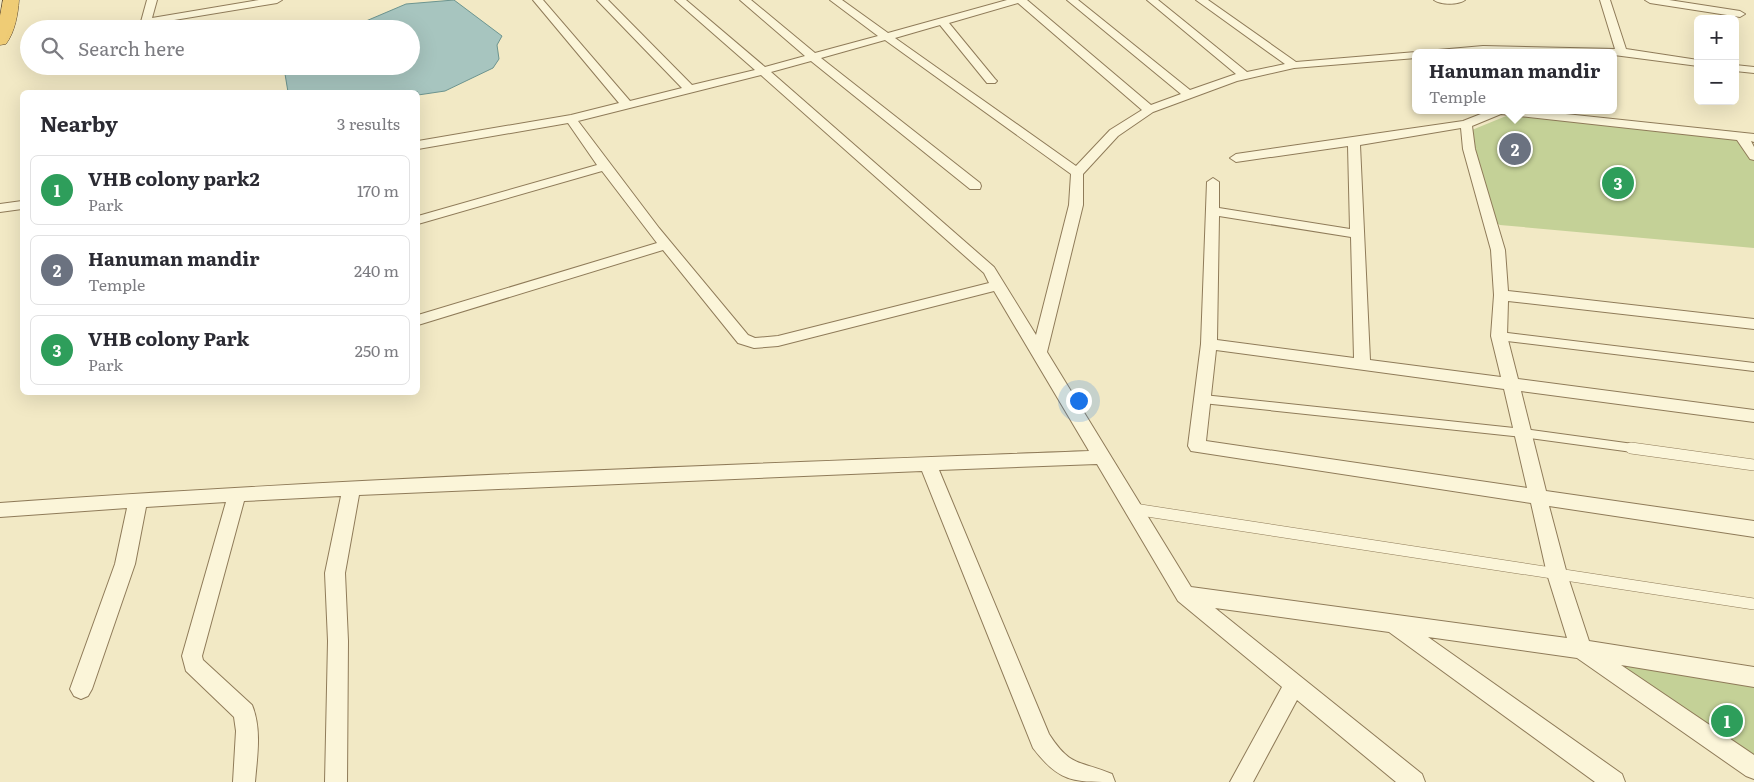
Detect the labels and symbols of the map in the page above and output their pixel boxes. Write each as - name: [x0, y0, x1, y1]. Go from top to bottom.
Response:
- pin: 2: [1499, 130, 1531, 168]
- pin: 3: [1602, 164, 1634, 202]
- your location: [1066, 388, 1092, 414]
- pin: 1: [1711, 702, 1743, 740]

